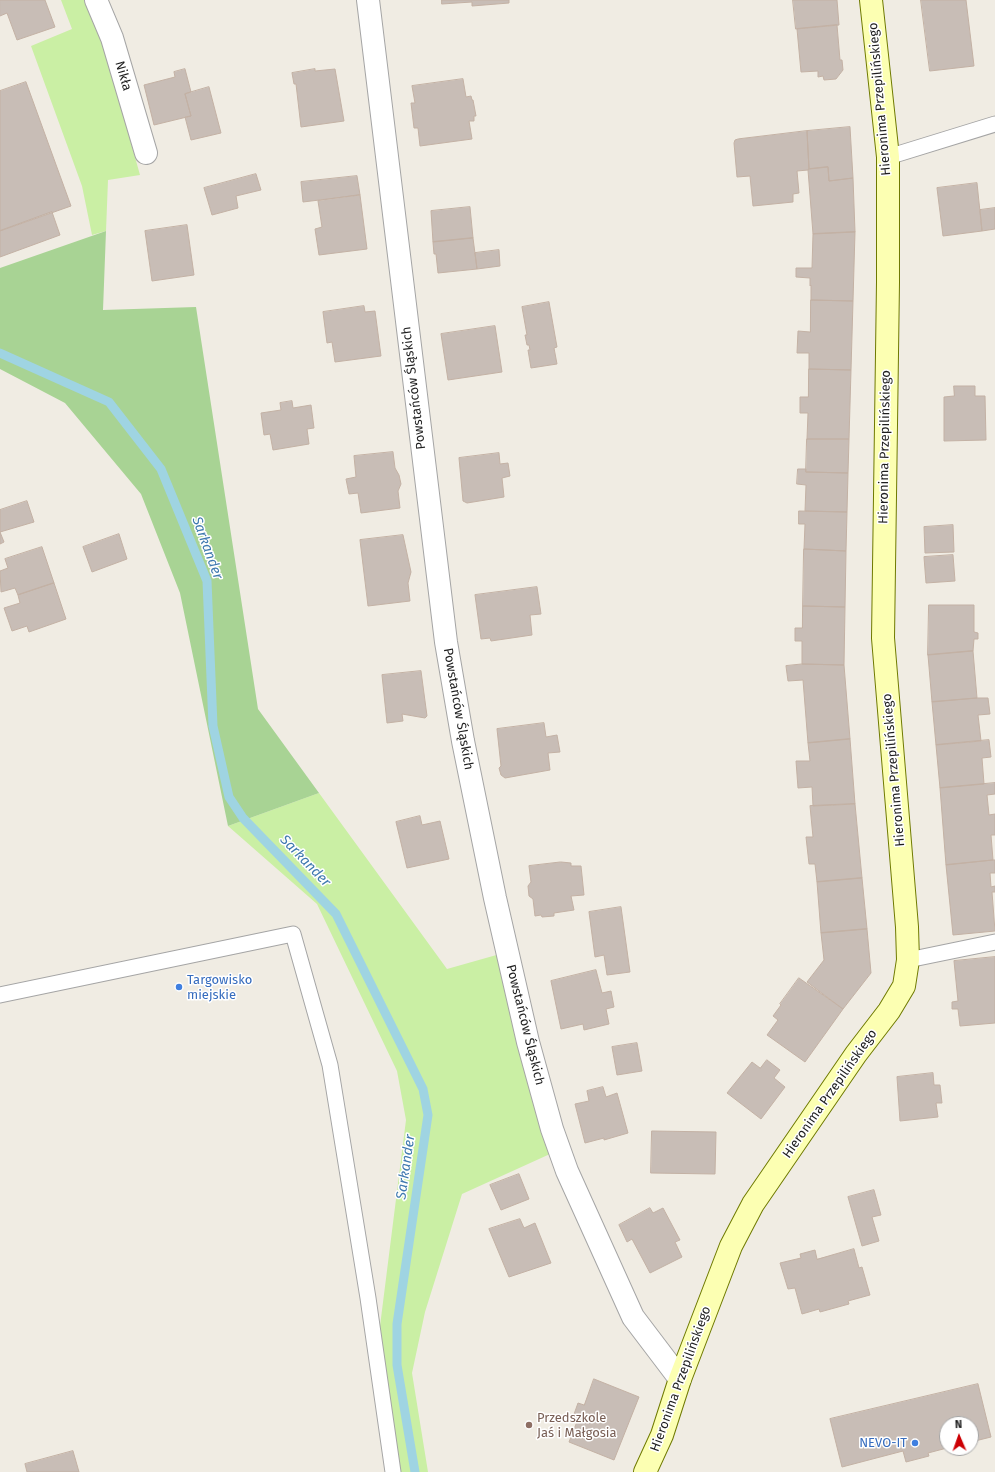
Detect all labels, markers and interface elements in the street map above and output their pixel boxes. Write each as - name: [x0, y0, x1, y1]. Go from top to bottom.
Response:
- street label: Hieronima Przepilińskiego: [866, 22, 894, 176]
- street label: Nikła: [111, 59, 135, 93]
- street label: Powstańców Śląskich: [399, 326, 429, 450]
- street label: Hieronima Przepilińskiego: [876, 370, 894, 524]
- water label: Sarkander: [188, 514, 226, 582]
- street label: Powstańców Śląskich: [440, 647, 476, 771]
- street label: Hieronima Przepilińskiego: [880, 693, 908, 847]
- water label: Sarkander: [276, 832, 334, 890]
- street label: Powstańców Śląskich: [502, 963, 548, 1087]
- place label: Targowisko miejskie: [187, 972, 252, 1003]
- marker: Targowisko miejskie: [174, 982, 184, 992]
- street label: Hieronima Przepilińskiego: [780, 1027, 880, 1161]
- water label: Sarkander: [393, 1133, 419, 1201]
- street label: Hieronima Przepilińskiego: [647, 1304, 715, 1454]
- place label: Przedszkole Jaś i Małgosia: [537, 1410, 617, 1441]
- north arrow: [939, 1416, 979, 1456]
- text: N: [955, 1418, 962, 1431]
- marker: Przedszkole Jaś i Małgosia: [524, 1420, 534, 1430]
- place label: NEVO-IT: [859, 1435, 907, 1451]
- marker: NEVO-IT: [910, 1438, 920, 1448]

